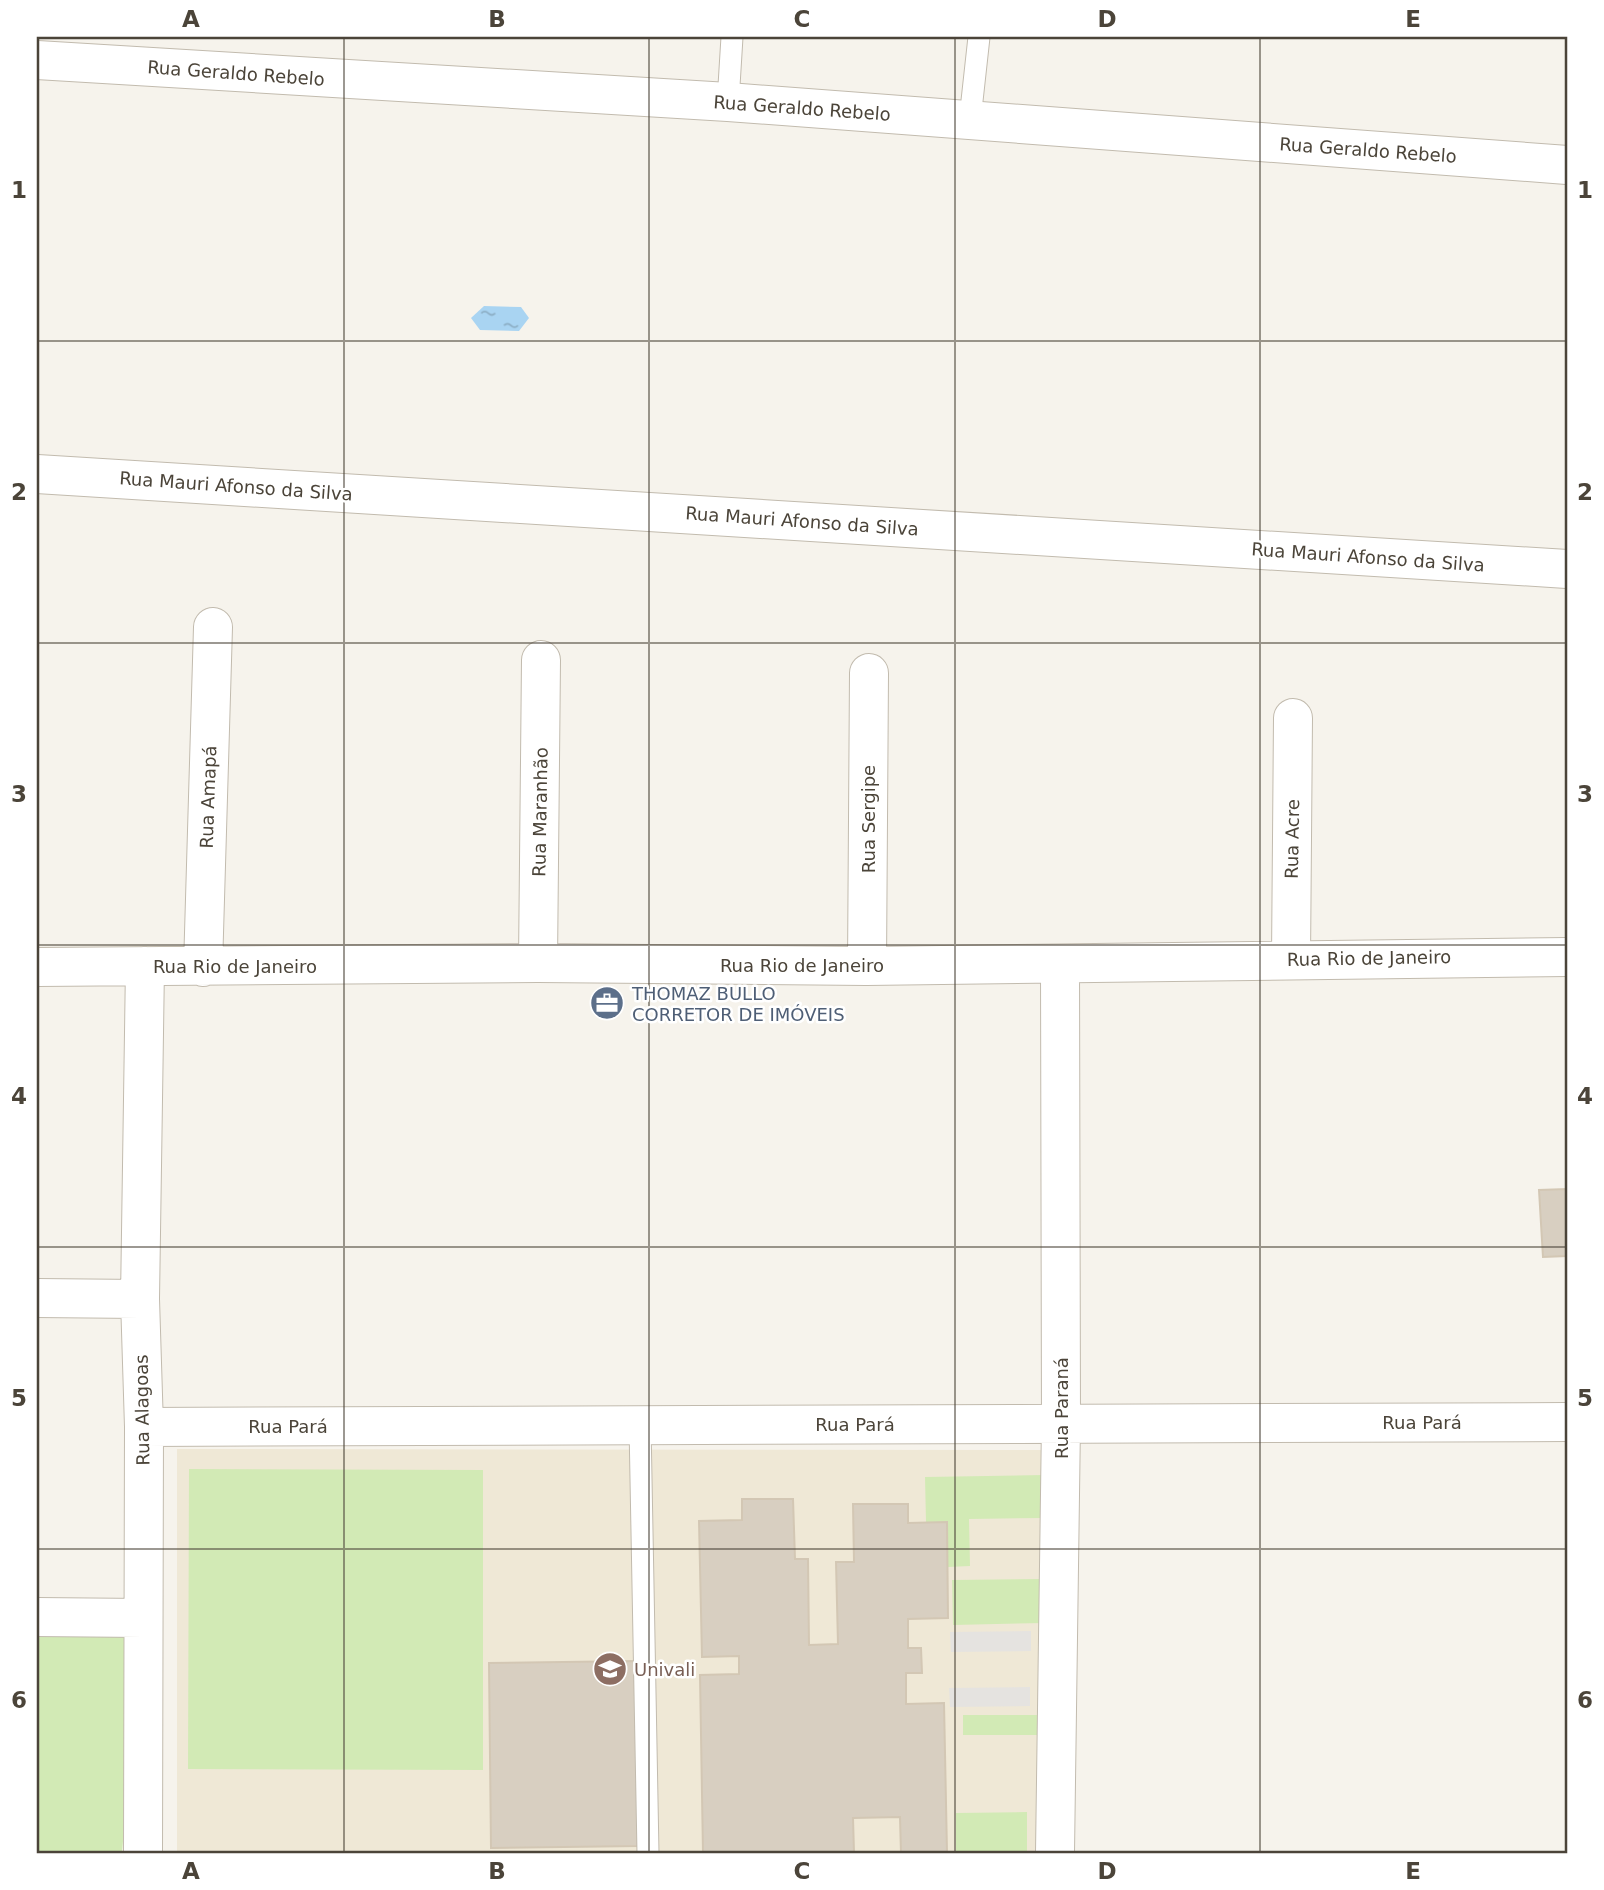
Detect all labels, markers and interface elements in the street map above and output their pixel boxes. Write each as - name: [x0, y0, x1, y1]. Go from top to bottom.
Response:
- text: A: [182, 6, 200, 32]
- text: B: [488, 6, 506, 32]
- text: C: [794, 6, 810, 32]
- text: D: [1097, 6, 1117, 32]
- text: E: [1405, 6, 1421, 32]
- street label: Rua Geraldo Rebelo: [147, 56, 325, 90]
- street label: Rua Geraldo Rebelo: [713, 91, 891, 125]
- street label: Rua Geraldo Rebelo: [1279, 133, 1457, 167]
- text: 1: [11, 177, 27, 203]
- text: 1: [1577, 177, 1593, 203]
- street label: Rua Mauri Afonso da Silva: [119, 467, 353, 505]
- text: 2: [11, 479, 27, 505]
- text: 2: [1577, 479, 1593, 505]
- street label: Rua Mauri Afonso da Silva: [685, 502, 919, 540]
- street label: Rua Mauri Afonso da Silva: [1251, 538, 1485, 576]
- street label: Rua Amapá: [196, 745, 220, 849]
- street label: Rua Maranhão: [528, 747, 552, 877]
- street label: Rua Sergipe: [858, 765, 879, 873]
- text: 3: [11, 781, 27, 807]
- text: 3: [1577, 781, 1593, 807]
- street label: Rua Acre: [1281, 799, 1303, 879]
- street label: Rua Rio de Janeiro: [1287, 946, 1451, 970]
- street label: Rua Rio de Janeiro: [720, 955, 884, 976]
- street label: Rua Rio de Janeiro: [153, 956, 317, 977]
- place label: THOMAZ BULLO CORRETOR DE IMÓVEIS: [631, 983, 845, 1025]
- office icon: THOMAZ BULLO CORRETOR DE IMÓVEIS: [588, 984, 626, 1022]
- text: 4: [11, 1083, 27, 1109]
- text: 4: [1577, 1083, 1593, 1109]
- street label: Rua Alagoas: [131, 1354, 153, 1466]
- street label: Rua Paraná: [1051, 1357, 1072, 1459]
- text: 5: [11, 1385, 27, 1411]
- text: 5: [1577, 1385, 1593, 1411]
- street label: Rua Pará: [1382, 1412, 1462, 1433]
- street label: Rua Pará: [815, 1414, 895, 1435]
- street label: Rua Pará: [248, 1416, 328, 1437]
- school or university icon: Univali: [591, 1650, 629, 1688]
- place label: Univali: [634, 1659, 695, 1680]
- text: 6: [11, 1687, 27, 1713]
- text: 6: [1577, 1687, 1593, 1713]
- text: A: [182, 1858, 200, 1884]
- text: B: [488, 1858, 506, 1884]
- text: C: [794, 1858, 810, 1884]
- text: D: [1097, 1858, 1117, 1884]
- text: E: [1405, 1858, 1421, 1884]

